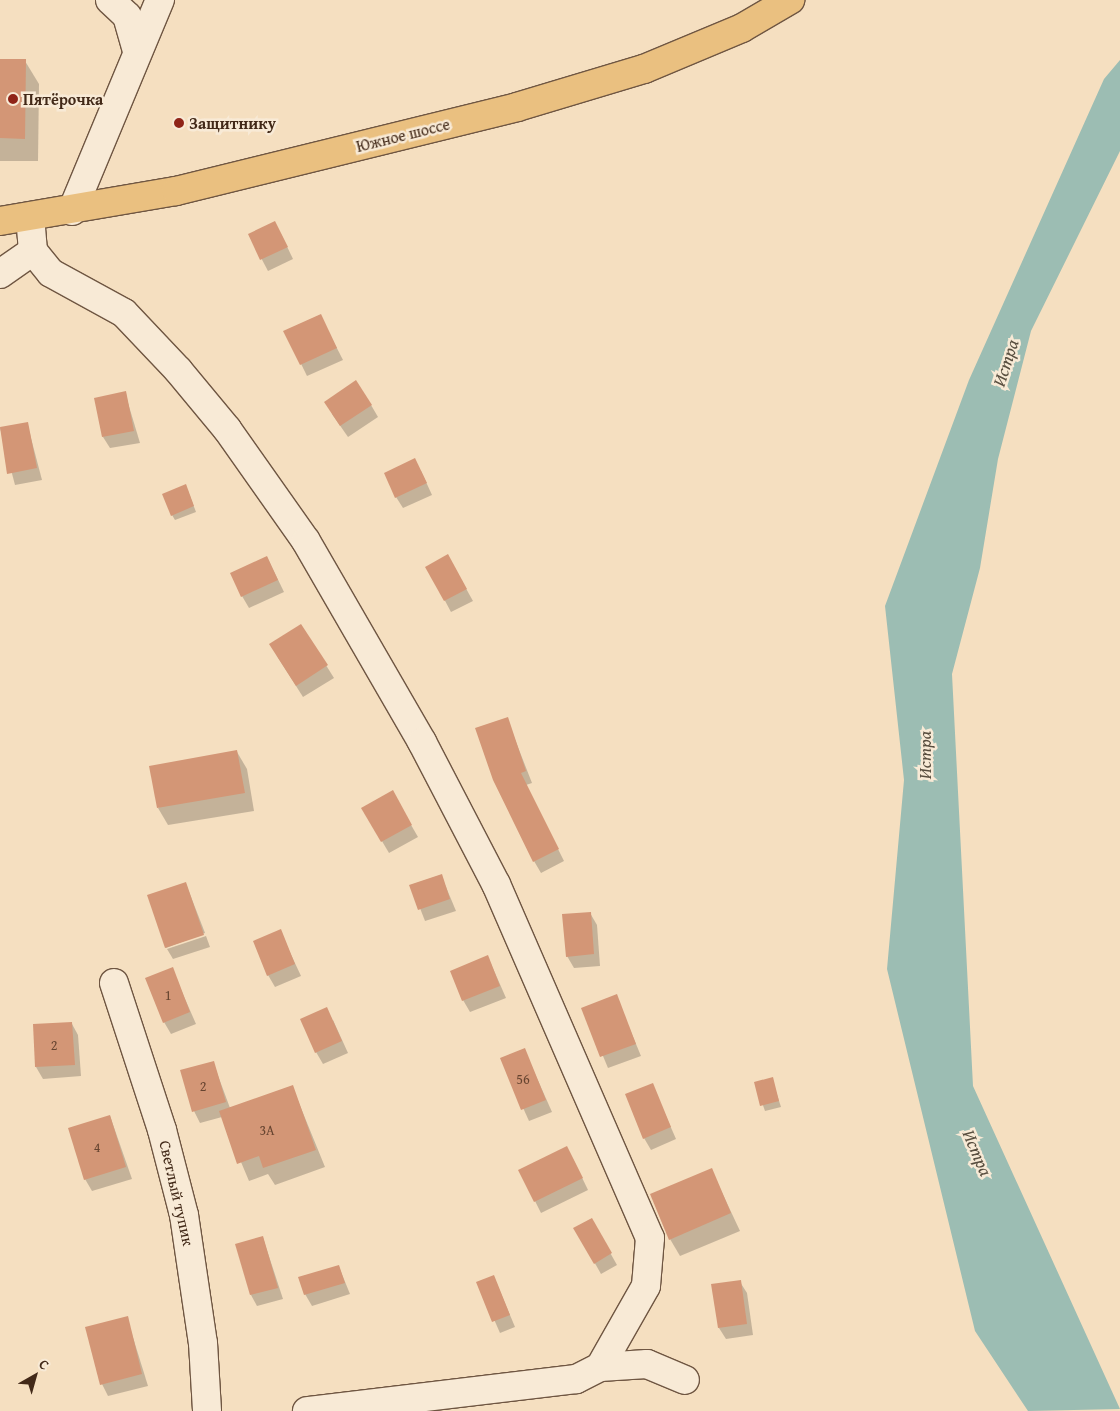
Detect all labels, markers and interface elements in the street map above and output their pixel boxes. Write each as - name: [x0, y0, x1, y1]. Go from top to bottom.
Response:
- place label: Пятёрочка: [23, 89, 103, 109]
- marker: Пятёрочка: [7, 93, 19, 105]
- place label: Защитнику: [189, 113, 276, 133]
- street label: Южное шоссе: [354, 114, 452, 156]
- marker: Защитнику: [173, 117, 185, 129]
- water label: Истра: [988, 337, 1024, 389]
- water label: Истра: [914, 731, 936, 779]
- house number: 1: [165, 987, 171, 1003]
- house number: 2: [51, 1037, 57, 1053]
- house number: 56: [516, 1071, 530, 1087]
- house number: 2: [200, 1078, 206, 1094]
- house number: 3А: [259, 1122, 275, 1138]
- water label: Истра: [958, 1127, 996, 1179]
- street label: Светлый тупик: [156, 1138, 198, 1248]
- house number: 4: [94, 1139, 100, 1155]
- north arrow: [10, 1351, 60, 1401]
- text: С: [35, 1354, 54, 1374]

